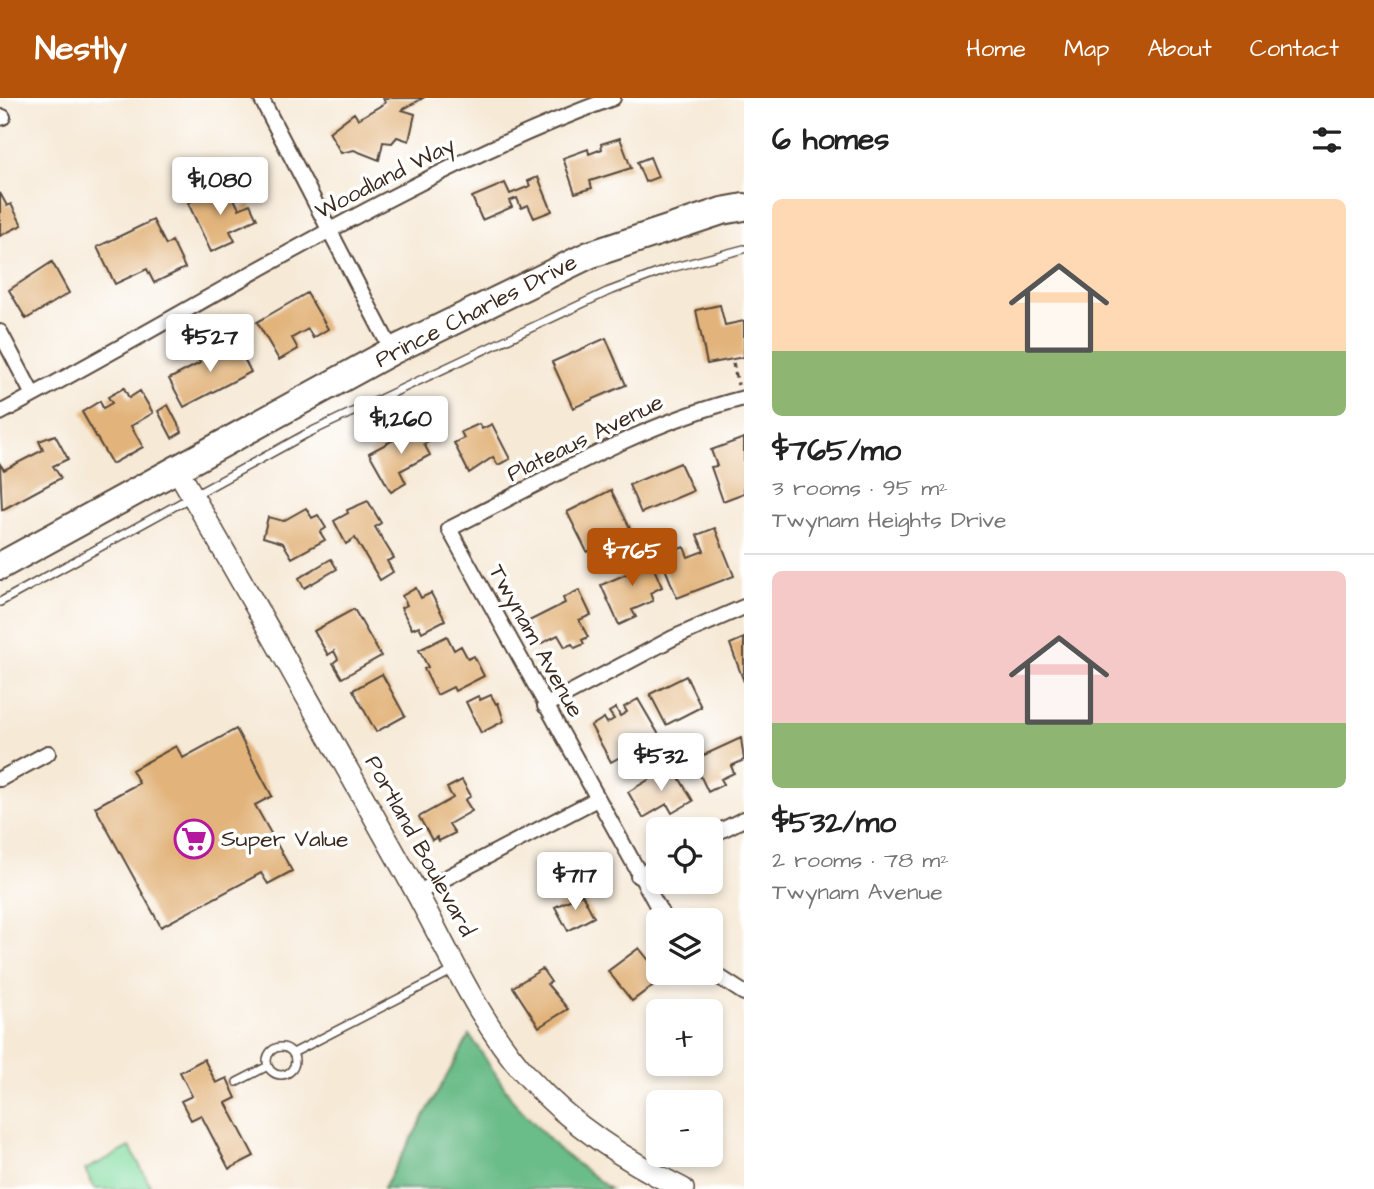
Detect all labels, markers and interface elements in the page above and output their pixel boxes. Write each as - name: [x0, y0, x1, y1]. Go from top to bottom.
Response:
- text: Nestly: [35, 26, 127, 72]
- text: Home: [966, 32, 1026, 66]
- text: Map: [1064, 32, 1109, 66]
- text: About: [1147, 32, 1212, 66]
- text: Contact: [1250, 32, 1339, 66]
- text: 6 homes: [772, 119, 889, 161]
- icon: filters: [1308, 121, 1346, 159]
- street label: Woodland Way: [310, 129, 461, 228]
- pin: $1,080: [163, 158, 277, 217]
- text: $1,080: [188, 164, 252, 196]
- icon: home: [996, 245, 1122, 371]
- street label: Prince Charles Drive: [369, 246, 583, 376]
- pin: $527: [169, 314, 251, 374]
- text: $527: [182, 321, 238, 353]
- street label: Plateaus Avenue: [501, 386, 669, 490]
- pin: $1,260: [344, 396, 458, 456]
- text: $1,260: [370, 403, 432, 435]
- text: $765/mo: [772, 430, 901, 472]
- text: 3 rooms · 95 m²: [772, 472, 948, 504]
- text: Twynam Heights Drive: [772, 504, 1006, 536]
- pin: $765: [591, 528, 673, 588]
- text: $765: [603, 535, 661, 567]
- street label: Twynam Avenue: [480, 559, 591, 724]
- icon: home: [996, 617, 1122, 743]
- pin: $532: [620, 734, 702, 793]
- text: $532: [634, 740, 688, 772]
- street label: Portland Boulevard: [357, 750, 483, 943]
- text: $532/mo: [772, 802, 896, 844]
- map controls: [646, 817, 723, 1167]
- button: locate: [646, 817, 723, 894]
- supermarket icon: Super Value: [173, 818, 215, 860]
- place label: Super Value: [221, 823, 348, 855]
- text: 2 rooms · 78 m²: [772, 844, 949, 876]
- pin: $717: [534, 852, 616, 912]
- text: $717: [553, 859, 597, 891]
- text: Twynam Avenue: [772, 876, 943, 908]
- button: layers: [646, 908, 723, 985]
- button: +: [646, 999, 723, 1076]
- button: −: [646, 1090, 723, 1167]

